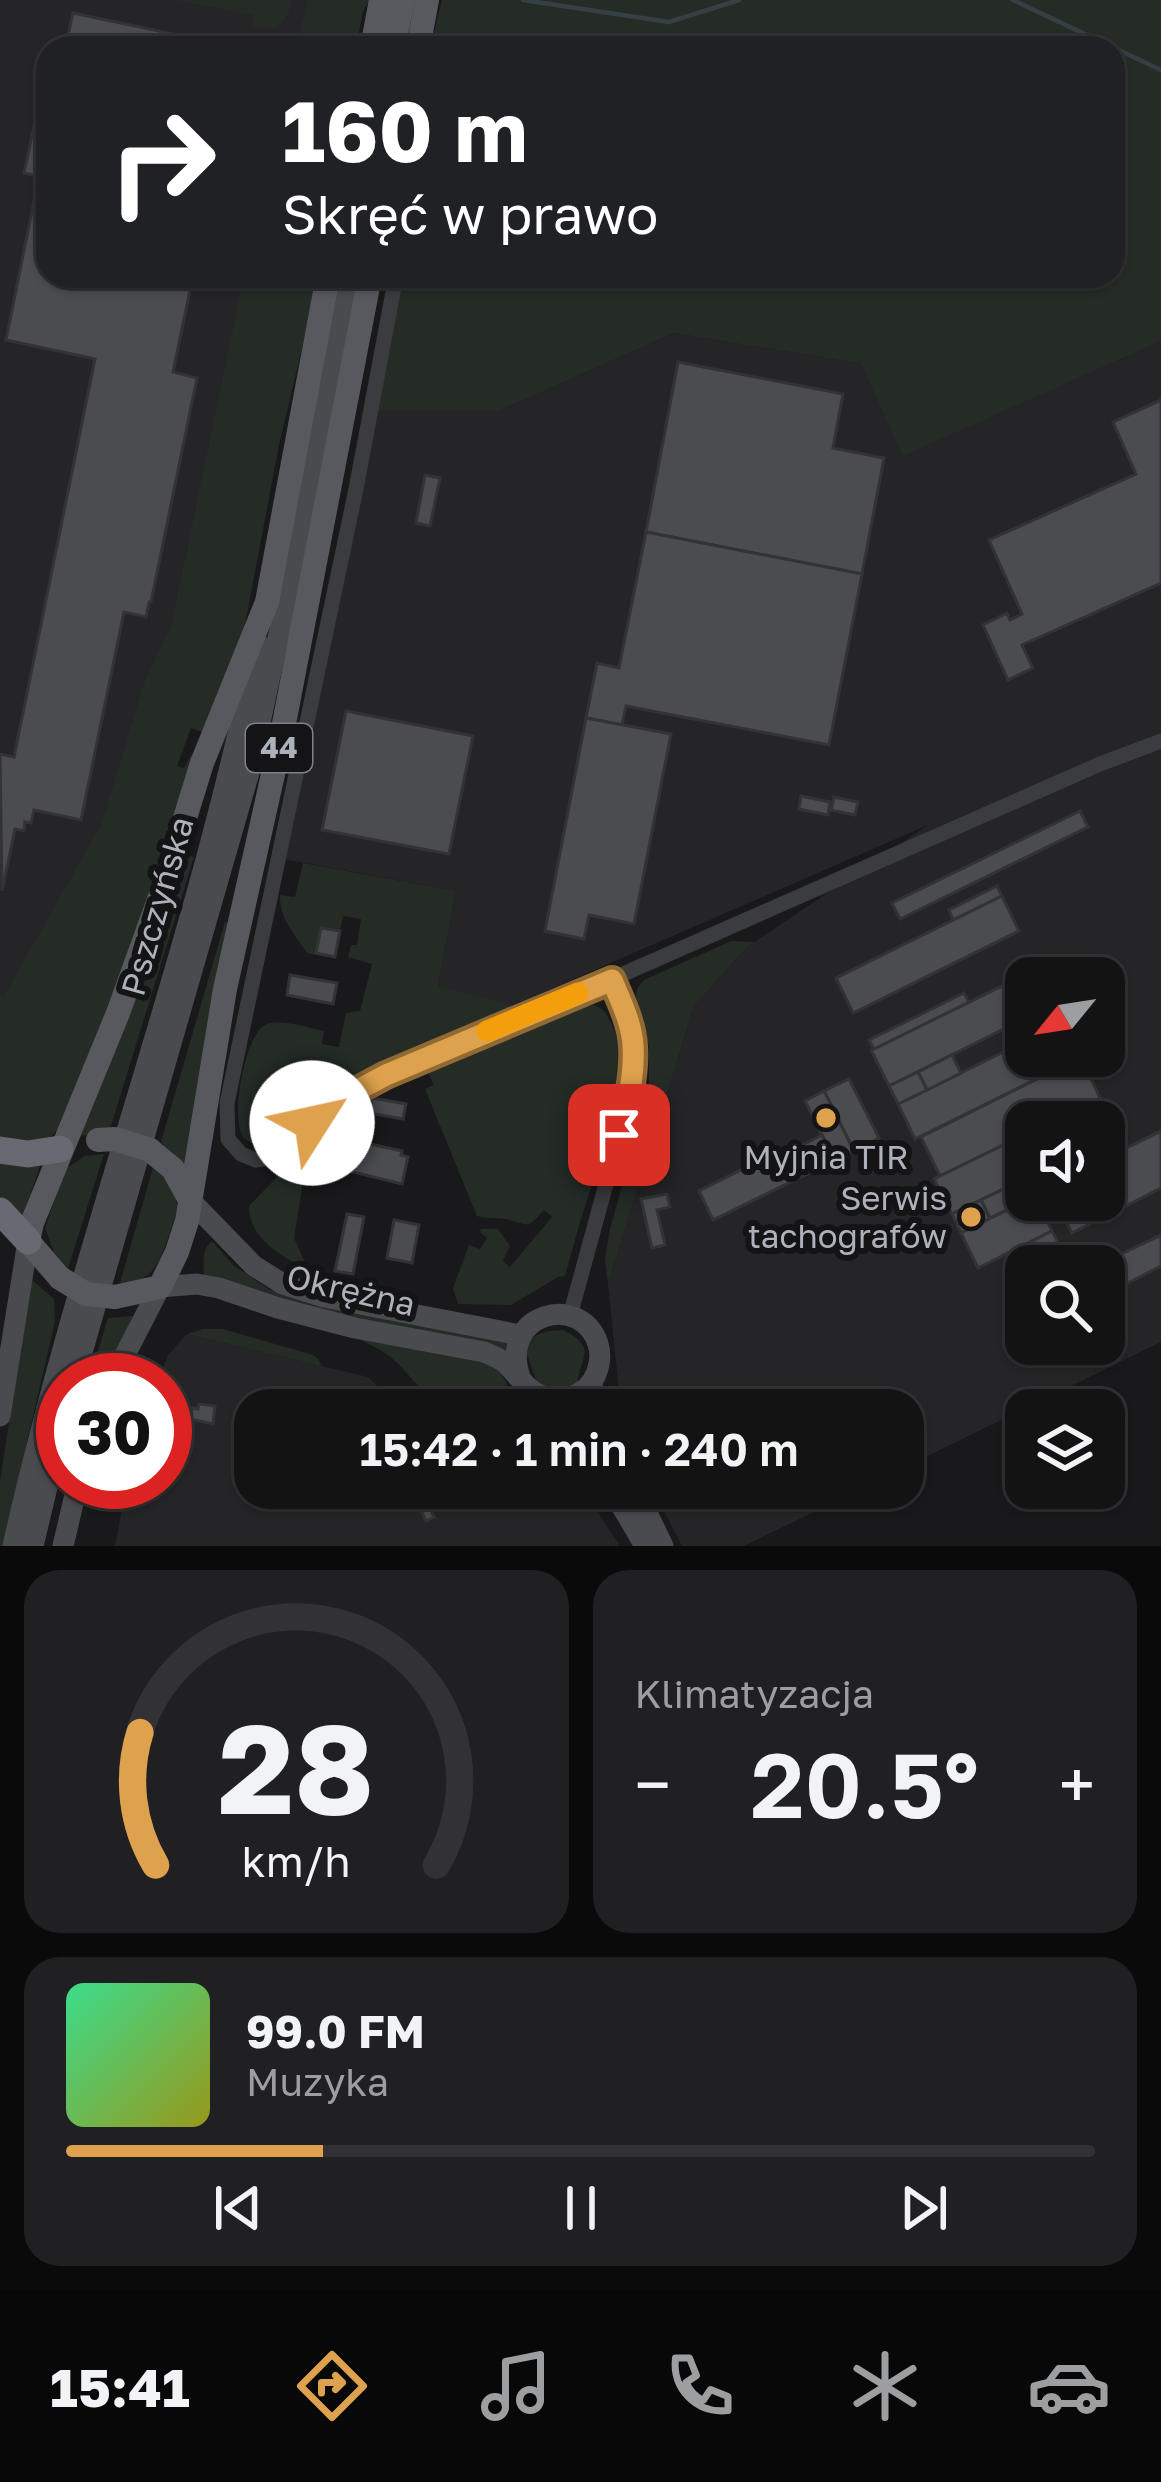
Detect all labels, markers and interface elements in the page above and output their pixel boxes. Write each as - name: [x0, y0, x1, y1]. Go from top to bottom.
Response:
- text: 160 m: [282, 80, 528, 180]
- icon: right: [84, 84, 240, 240]
- text: Skręć w prawo: [282, 181, 658, 246]
- road number: 44: [246, 724, 312, 772]
- street label: Pszczyńska: [112, 812, 201, 1000]
- north arrow: [1005, 957, 1125, 1077]
- map controls: [1005, 957, 1125, 1509]
- position arrow: [249, 1060, 375, 1186]
- pin: [568, 1084, 670, 1186]
- button: sound: [1005, 1101, 1125, 1221]
- icon: arrive: [586, 1102, 652, 1168]
- marker: Myjnia TIR: [813, 1105, 839, 1131]
- place label: Myjnia TIR: [744, 1137, 909, 1176]
- place label: Serwis tachografów: [748, 1178, 947, 1255]
- marker: Serwis tachografów: [958, 1204, 984, 1230]
- button: search: [1005, 1245, 1125, 1365]
- street label: Okrężna: [283, 1256, 419, 1323]
- speed limit sign: 30: [36, 1353, 192, 1509]
- button: layers: [1005, 1389, 1125, 1509]
- text: 15:42 · 1 min · 240 m: [359, 1422, 799, 1476]
- text: Klimatyzacja: [635, 1670, 874, 1717]
- text: 28: [218, 1692, 374, 1841]
- text: 20.5°: [751, 1730, 979, 1838]
- text: −: [635, 1744, 671, 1824]
- text: +: [1059, 1744, 1095, 1824]
- text: km/h: [242, 1834, 351, 1885]
- text: 99.0 FM: [246, 2004, 425, 2058]
- text: Muzyka: [246, 2058, 389, 2105]
- icon: previous: [205, 2175, 271, 2241]
- icon: pause: [548, 2175, 614, 2241]
- icon: next: [891, 2175, 957, 2241]
- icon: directions: [290, 2344, 374, 2428]
- icon: music: [474, 2344, 558, 2428]
- icon: phone: [658, 2344, 742, 2428]
- icon: climate: [843, 2344, 927, 2428]
- icon: car: [1027, 2344, 1111, 2428]
- text: 15:41: [50, 2354, 190, 2419]

